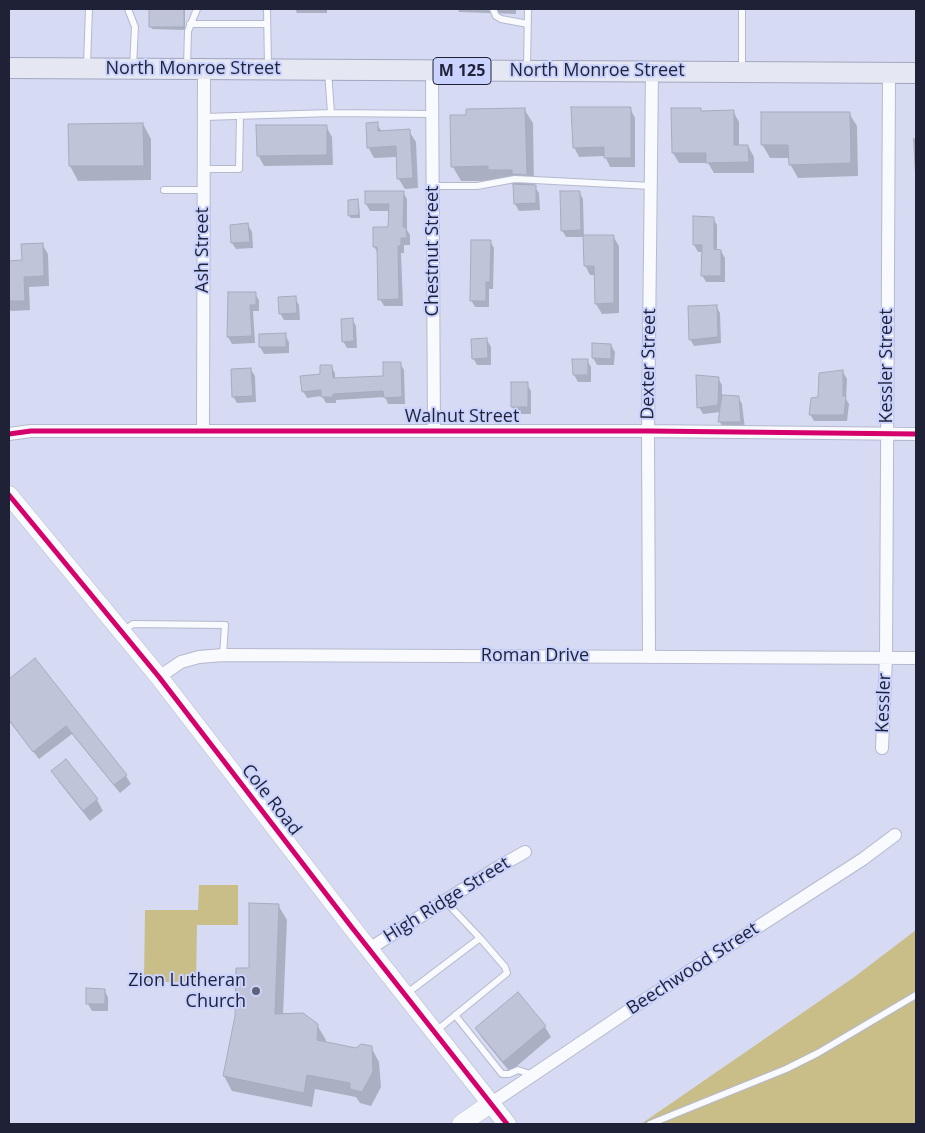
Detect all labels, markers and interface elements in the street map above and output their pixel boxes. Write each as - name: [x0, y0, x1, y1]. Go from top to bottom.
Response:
- street label: North Monroe Street: [105, 58, 281, 80]
- road number: M 125: [433, 58, 491, 84]
- street label: North Monroe Street: [509, 60, 685, 82]
- street label: Chestnut Street: [422, 186, 444, 316]
- street label: Ash Street: [192, 207, 214, 293]
- street label: Dexter Street: [637, 308, 661, 420]
- street label: Kessler Street: [876, 308, 898, 424]
- street label: Walnut Street: [405, 406, 519, 428]
- street label: Roman Drive: [481, 645, 589, 667]
- street label: Kessler: [872, 672, 896, 734]
- street label: Cole Road: [236, 760, 306, 840]
- street label: High Ridge Street: [380, 852, 514, 948]
- street label: Beechwood Street: [623, 918, 763, 1020]
- place label: Zion Lutheran Church: [128, 970, 246, 1012]
- marker: Zion Lutheran Church: [250, 985, 262, 997]

